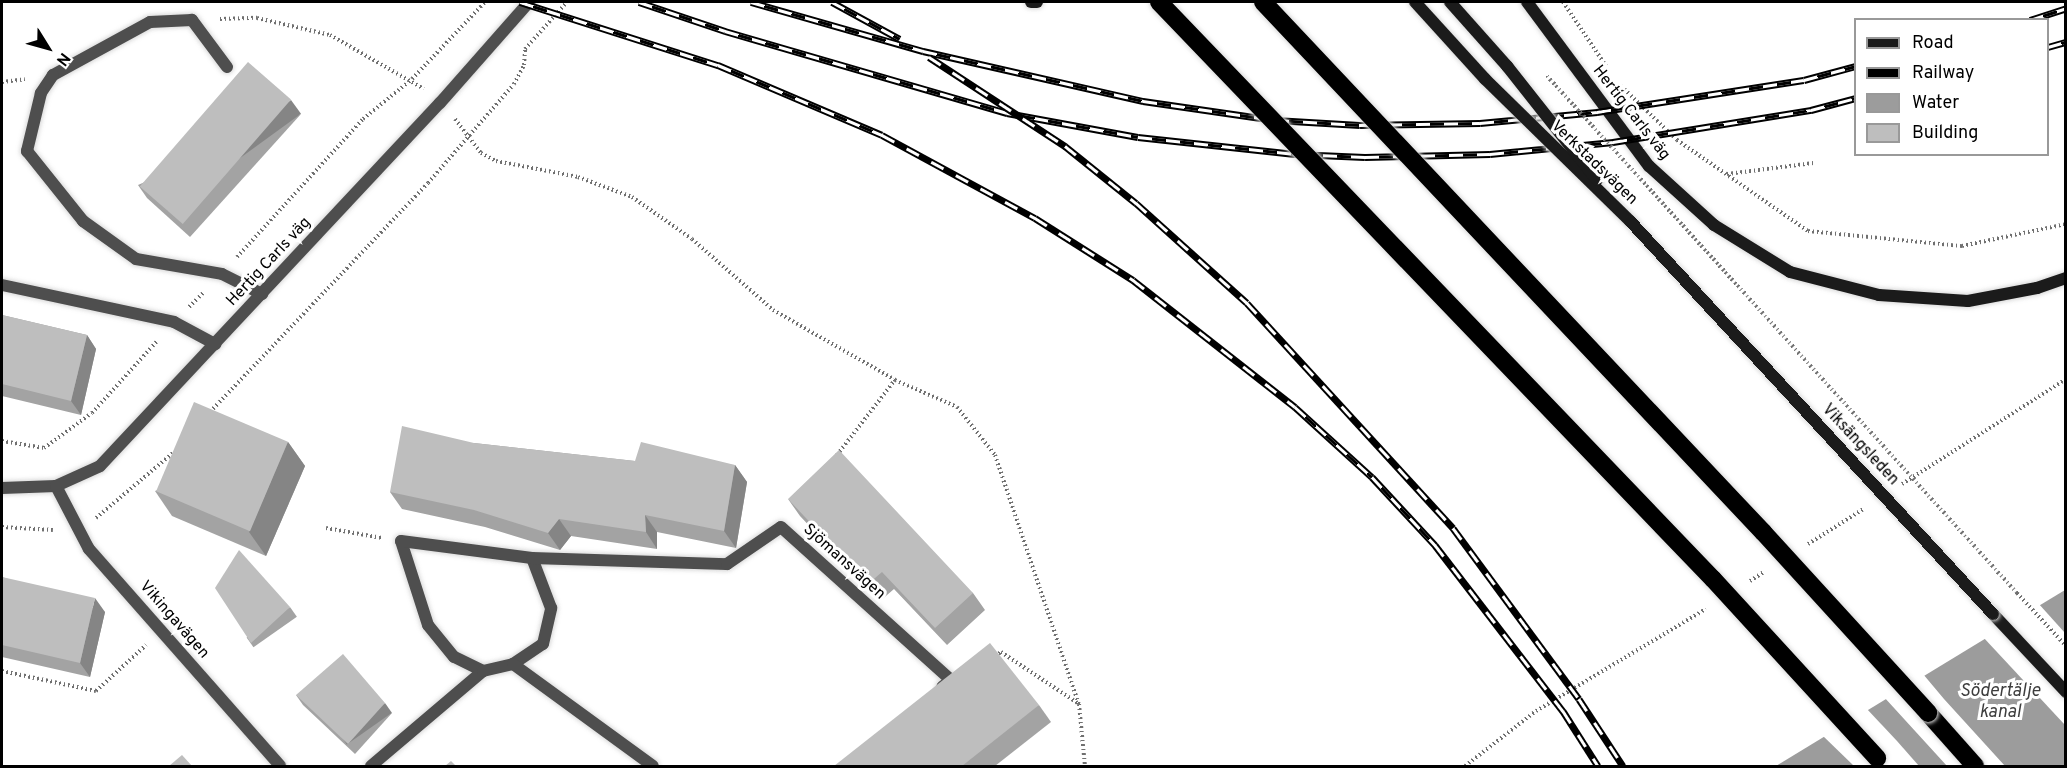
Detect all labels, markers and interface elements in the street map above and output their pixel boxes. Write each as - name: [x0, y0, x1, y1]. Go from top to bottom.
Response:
- north arrow: [18, 18, 78, 78]
- legend: [1854, 18, 2049, 156]
- text: Road: [1912, 32, 1954, 55]
- text: N: [51, 48, 74, 69]
- street label: Hertig Carls väg: [1588, 62, 1674, 164]
- text: Railway: [1912, 62, 1974, 85]
- text: Water: [1912, 92, 1959, 115]
- street label: Verkstadsvägen: [1547, 117, 1641, 209]
- text: Building: [1912, 122, 1978, 145]
- street label: Hertig Carls väg: [223, 213, 315, 311]
- street label: Viksängsleden: [1817, 400, 1903, 490]
- street label: Sjömansvägen: [799, 520, 889, 604]
- street label: Vikingavägen: [135, 577, 213, 663]
- water label: Södertälje kanal: [1960, 682, 2040, 724]

